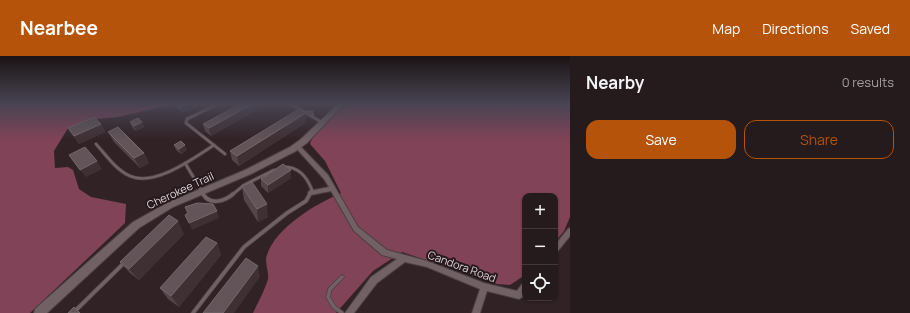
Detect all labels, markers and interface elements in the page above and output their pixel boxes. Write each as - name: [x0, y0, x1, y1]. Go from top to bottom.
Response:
- text: Nearbee: [20, 15, 98, 41]
- text: Map: [712, 19, 740, 38]
- text: Directions: [762, 19, 829, 38]
- text: Saved: [851, 19, 890, 38]
- text: Nearby: [586, 71, 644, 94]
- text: 0 results: [842, 73, 894, 91]
- button: Save: [586, 120, 736, 159]
- button: Share: [744, 120, 894, 159]
- street label: Cherokee Trail: [144, 168, 216, 212]
- map controls: [522, 193, 558, 301]
- button: +: [522, 193, 558, 229]
- button: −: [522, 229, 558, 265]
- street label: Candora Road: [426, 247, 498, 285]
- button: locate: [522, 265, 558, 301]

